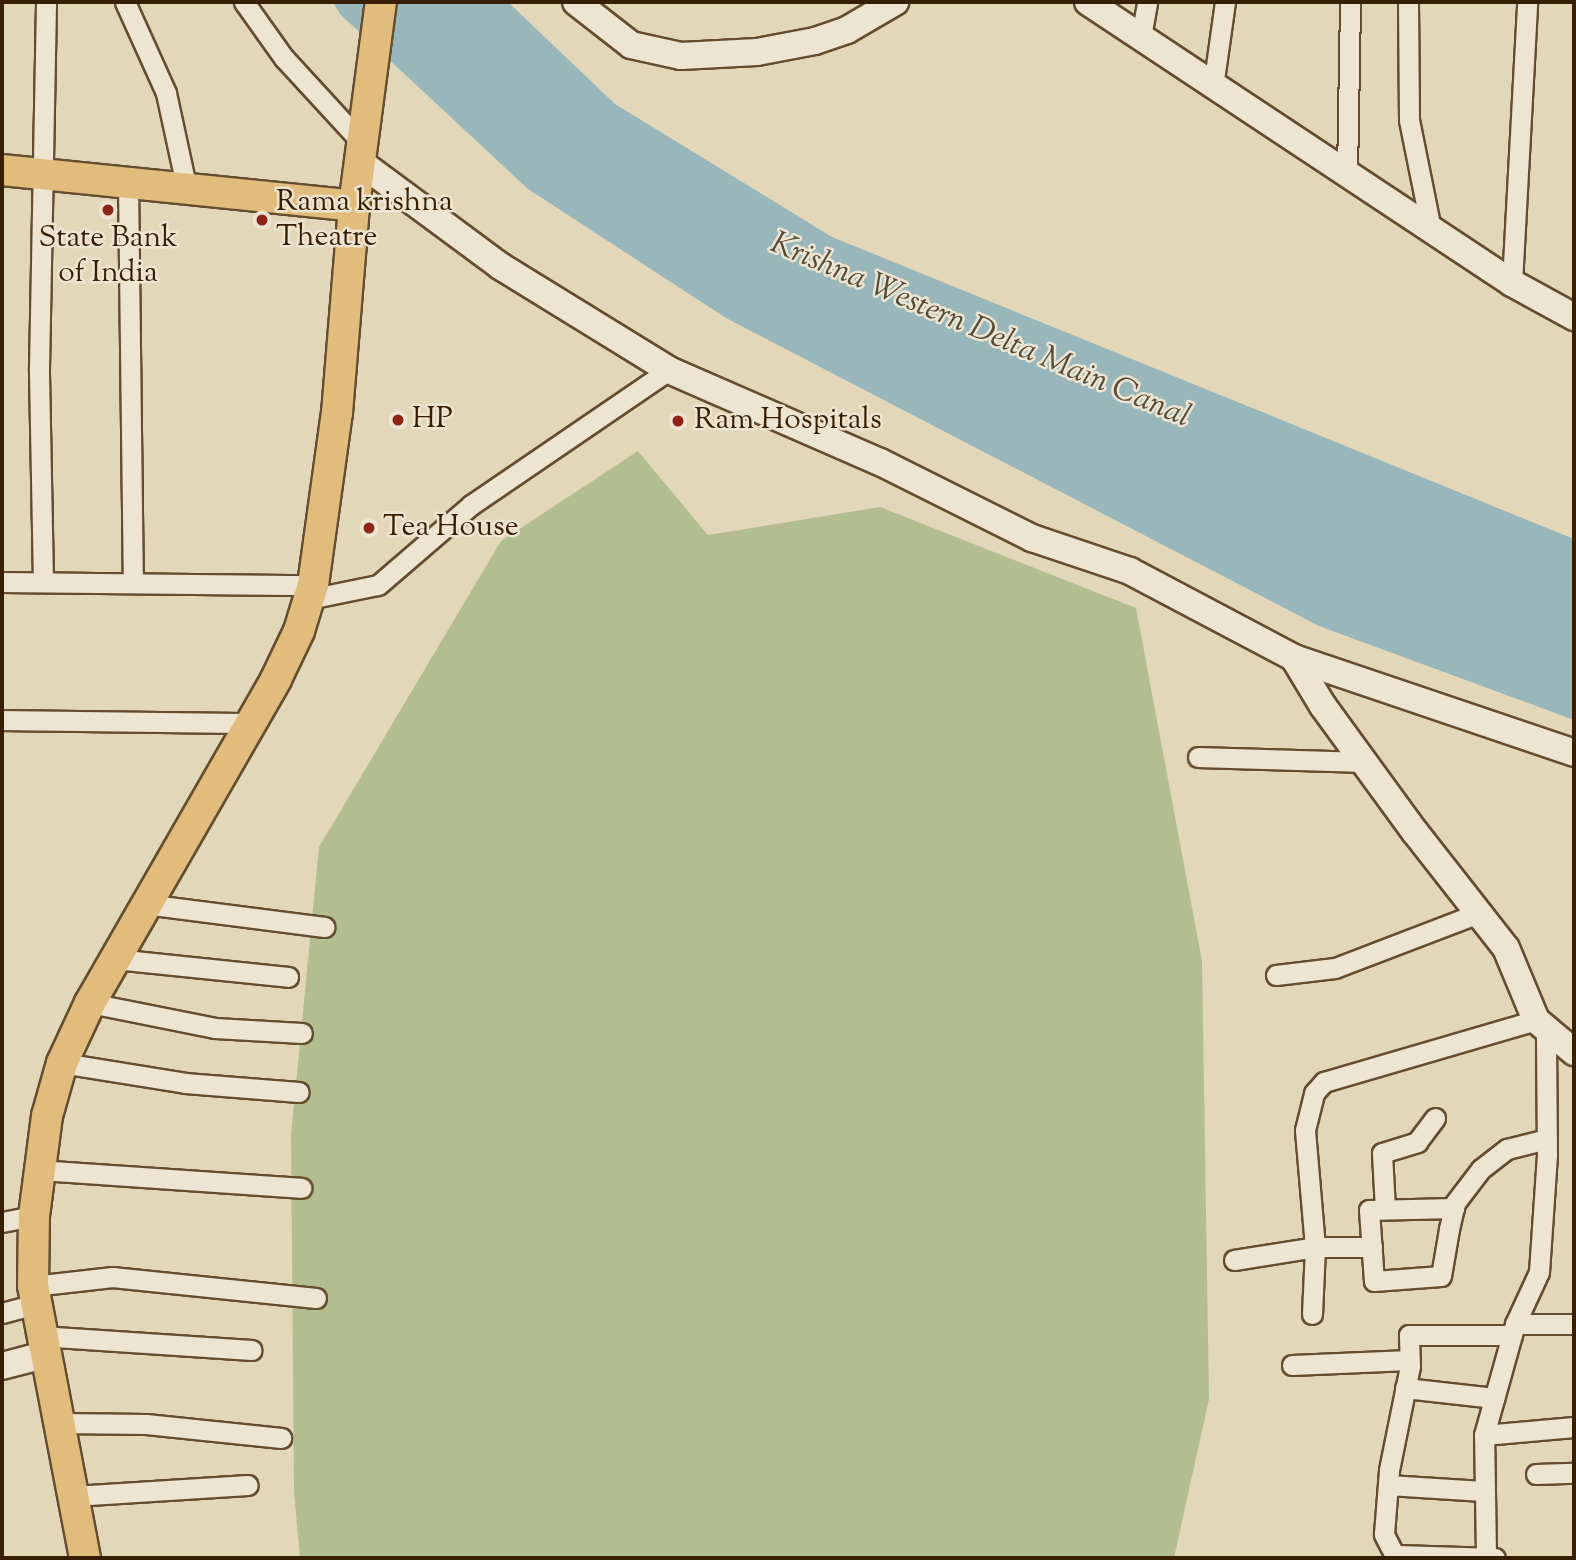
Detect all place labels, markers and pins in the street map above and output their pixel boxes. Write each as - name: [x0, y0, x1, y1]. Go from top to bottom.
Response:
- place label: Rama krishna Theatre: [276, 185, 453, 256]
- marker: State Bank of India: [100, 202, 116, 218]
- marker: Rama krishna Theatre: [254, 212, 270, 228]
- place label: State Bank of India: [38, 221, 178, 292]
- place label: HP: [412, 402, 453, 438]
- place label: Ram Hospitals: [694, 403, 882, 439]
- marker: Ram Hospitals: [668, 411, 688, 431]
- marker: HP: [390, 412, 406, 428]
- place label: Tea House: [383, 510, 519, 546]
- marker: Tea House: [361, 520, 377, 536]

